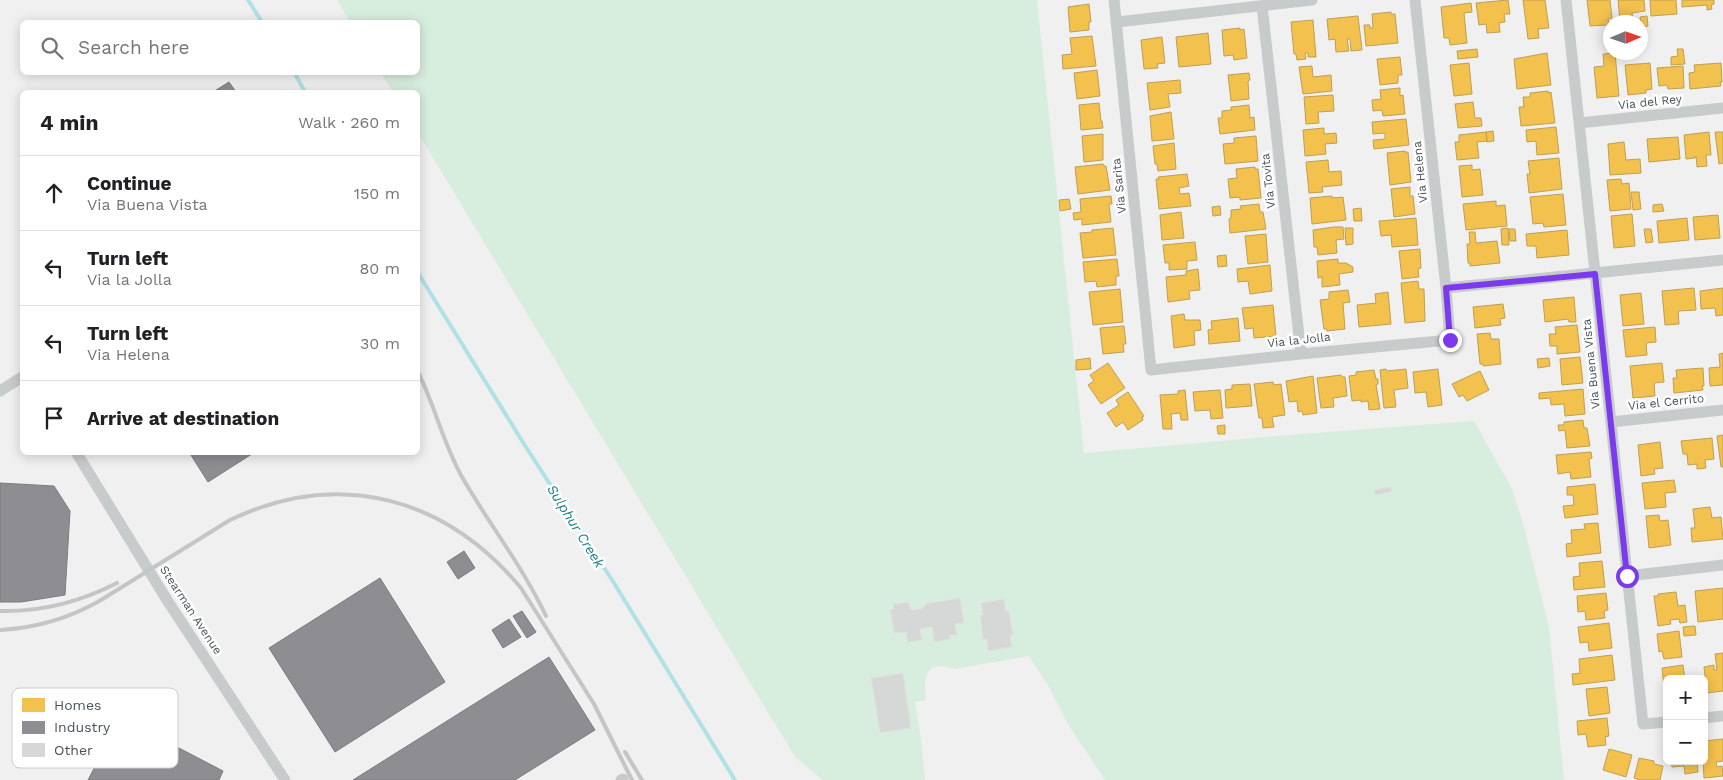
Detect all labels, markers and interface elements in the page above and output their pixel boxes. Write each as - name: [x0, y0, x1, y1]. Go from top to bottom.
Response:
- north arrow: [1603, 15, 1648, 60]
- search box: [20, 20, 420, 75]
- icon: search: [38, 34, 66, 62]
- text: Search here: [78, 36, 189, 59]
- street label: Via del Rey: [1617, 92, 1683, 112]
- text: 4 min: [40, 110, 98, 135]
- text: Walk · 260 m: [298, 113, 400, 132]
- street label: Via Helena: [1410, 140, 1430, 204]
- street label: Via Tovita: [1258, 152, 1278, 209]
- street label: Via Sarita: [1109, 157, 1129, 215]
- text: Continue: [87, 172, 171, 195]
- icon: ahead: [40, 179, 68, 207]
- text: 150 m: [354, 184, 400, 203]
- text: Via Buena Vista: [87, 195, 208, 214]
- text: Turn left: [87, 247, 168, 270]
- icon: left: [40, 254, 68, 282]
- text: 80 m: [359, 259, 400, 278]
- text: Via la Jolla: [87, 270, 172, 289]
- street label: Via Buena Vista: [1579, 318, 1603, 410]
- text: Turn left: [87, 322, 168, 345]
- icon: left: [40, 329, 68, 357]
- route end: [1439, 329, 1462, 352]
- street label: Via la Jolla: [1267, 330, 1332, 350]
- text: 30 m: [360, 334, 400, 353]
- text: Via Helena: [87, 345, 170, 364]
- street label: Via el Cerrito: [1627, 391, 1705, 413]
- icon: arrive: [40, 404, 68, 432]
- text: Arrive at destination: [87, 407, 279, 430]
- water label: Sulphur Creek: [544, 482, 608, 571]
- street label: Stearman Avenue: [157, 563, 225, 657]
- route start: [1616, 565, 1639, 588]
- map controls: [1663, 675, 1708, 765]
- button: +: [1663, 675, 1708, 720]
- legend: [12, 688, 178, 768]
- text: Homes: [54, 697, 101, 713]
- text: Industry: [54, 719, 111, 735]
- button: −: [1663, 720, 1708, 765]
- text: Other: [54, 742, 93, 758]

